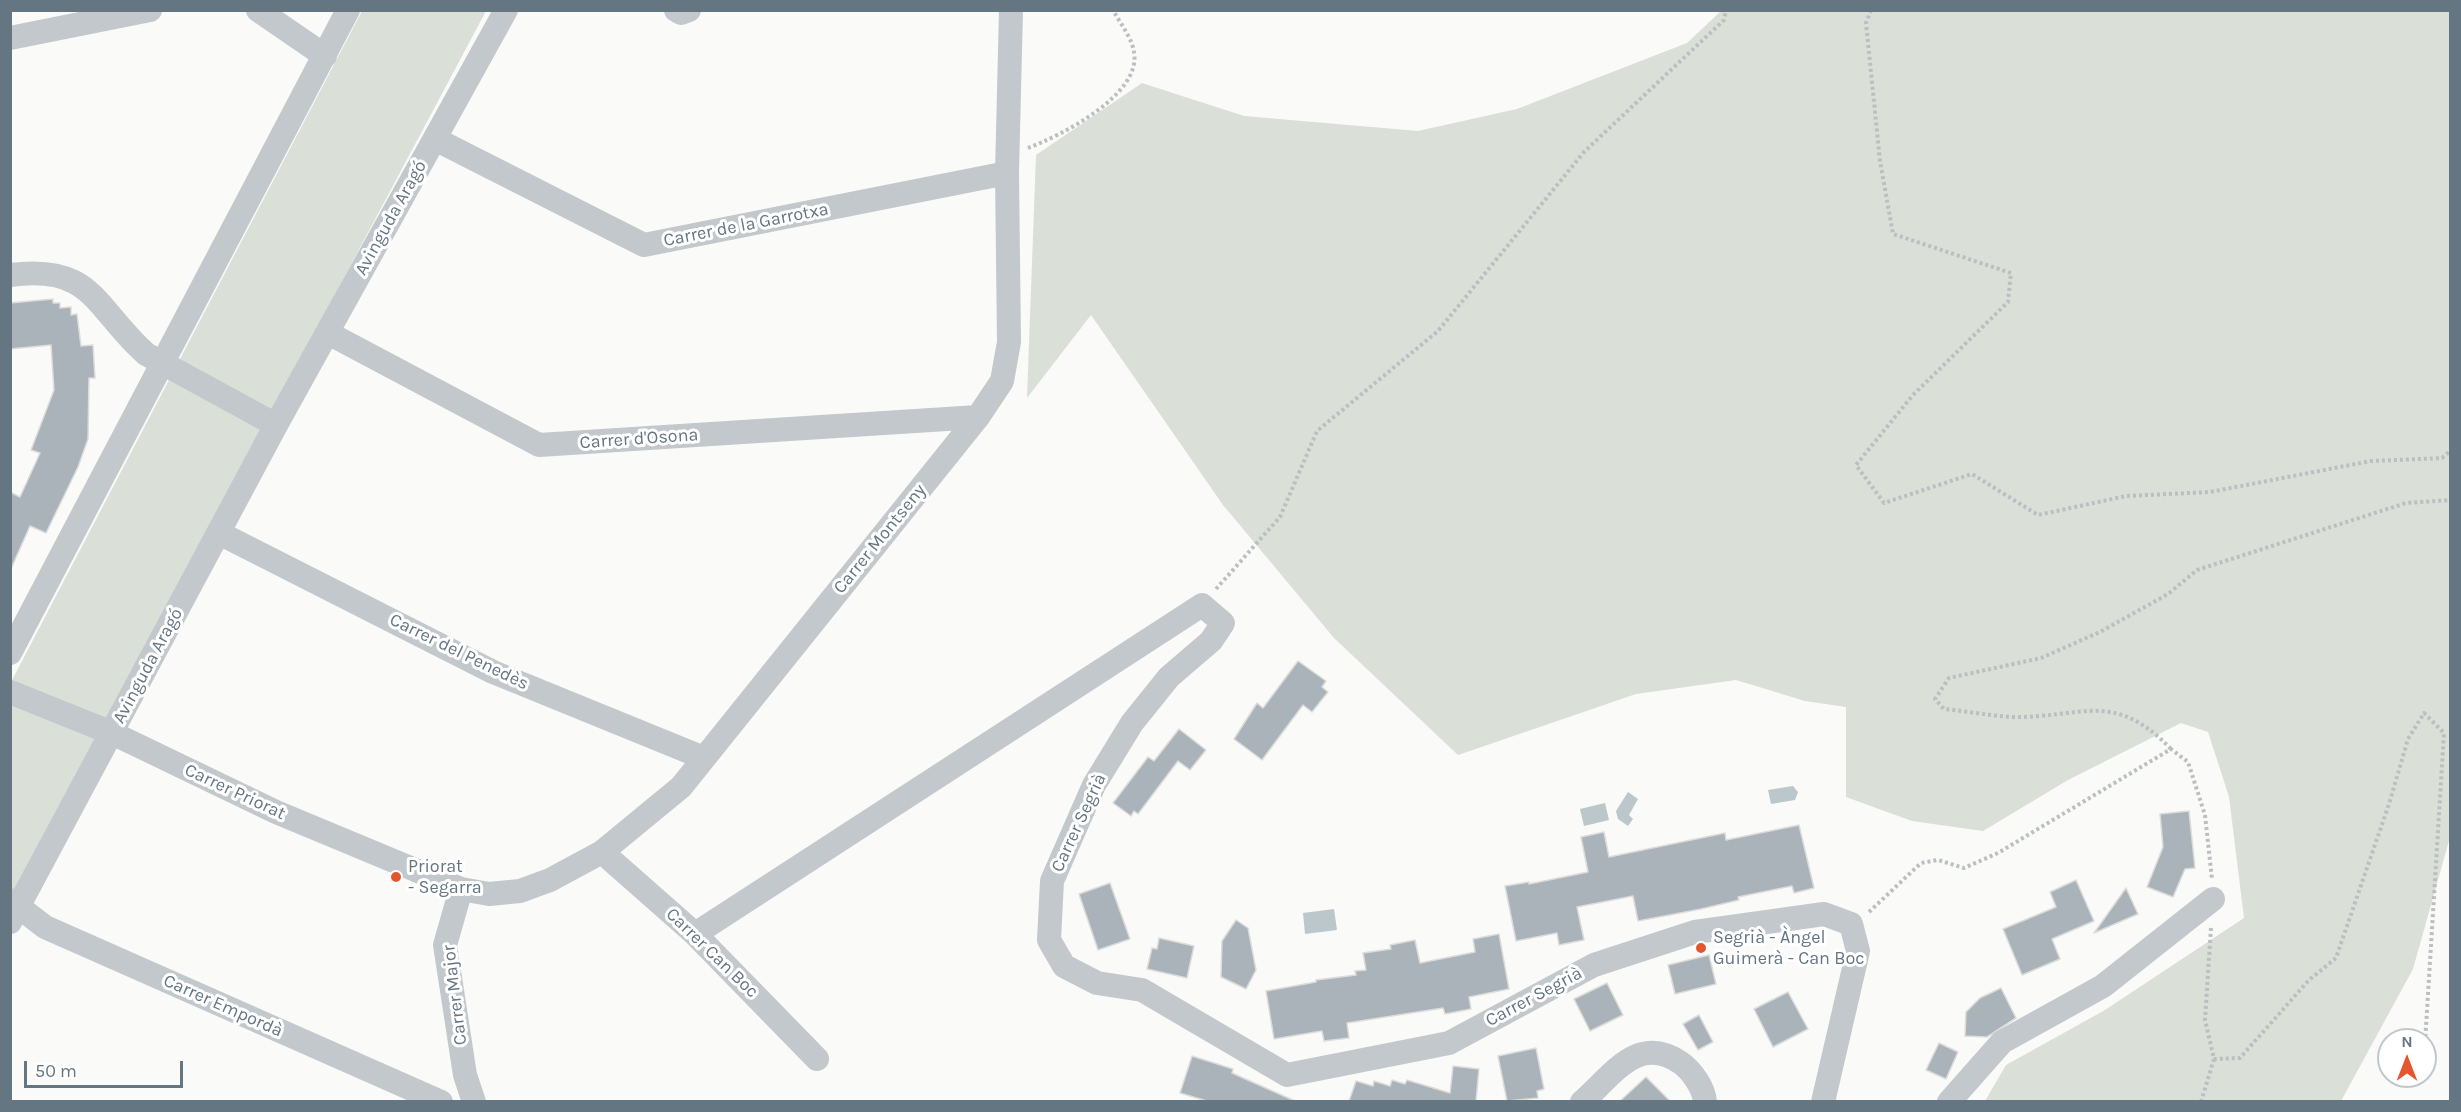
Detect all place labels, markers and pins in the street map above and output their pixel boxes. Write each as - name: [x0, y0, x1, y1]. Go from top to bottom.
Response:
- place label: Priorat - Segarra: [408, 856, 482, 898]
- marker: Priorat - Segarra: [389, 870, 403, 884]
- place label: Segrià - Àngel Guimerà - Can Boc: [1713, 927, 1865, 970]
- marker: Segrià - Àngel Guimerà - Can Boc: [1694, 941, 1708, 955]

